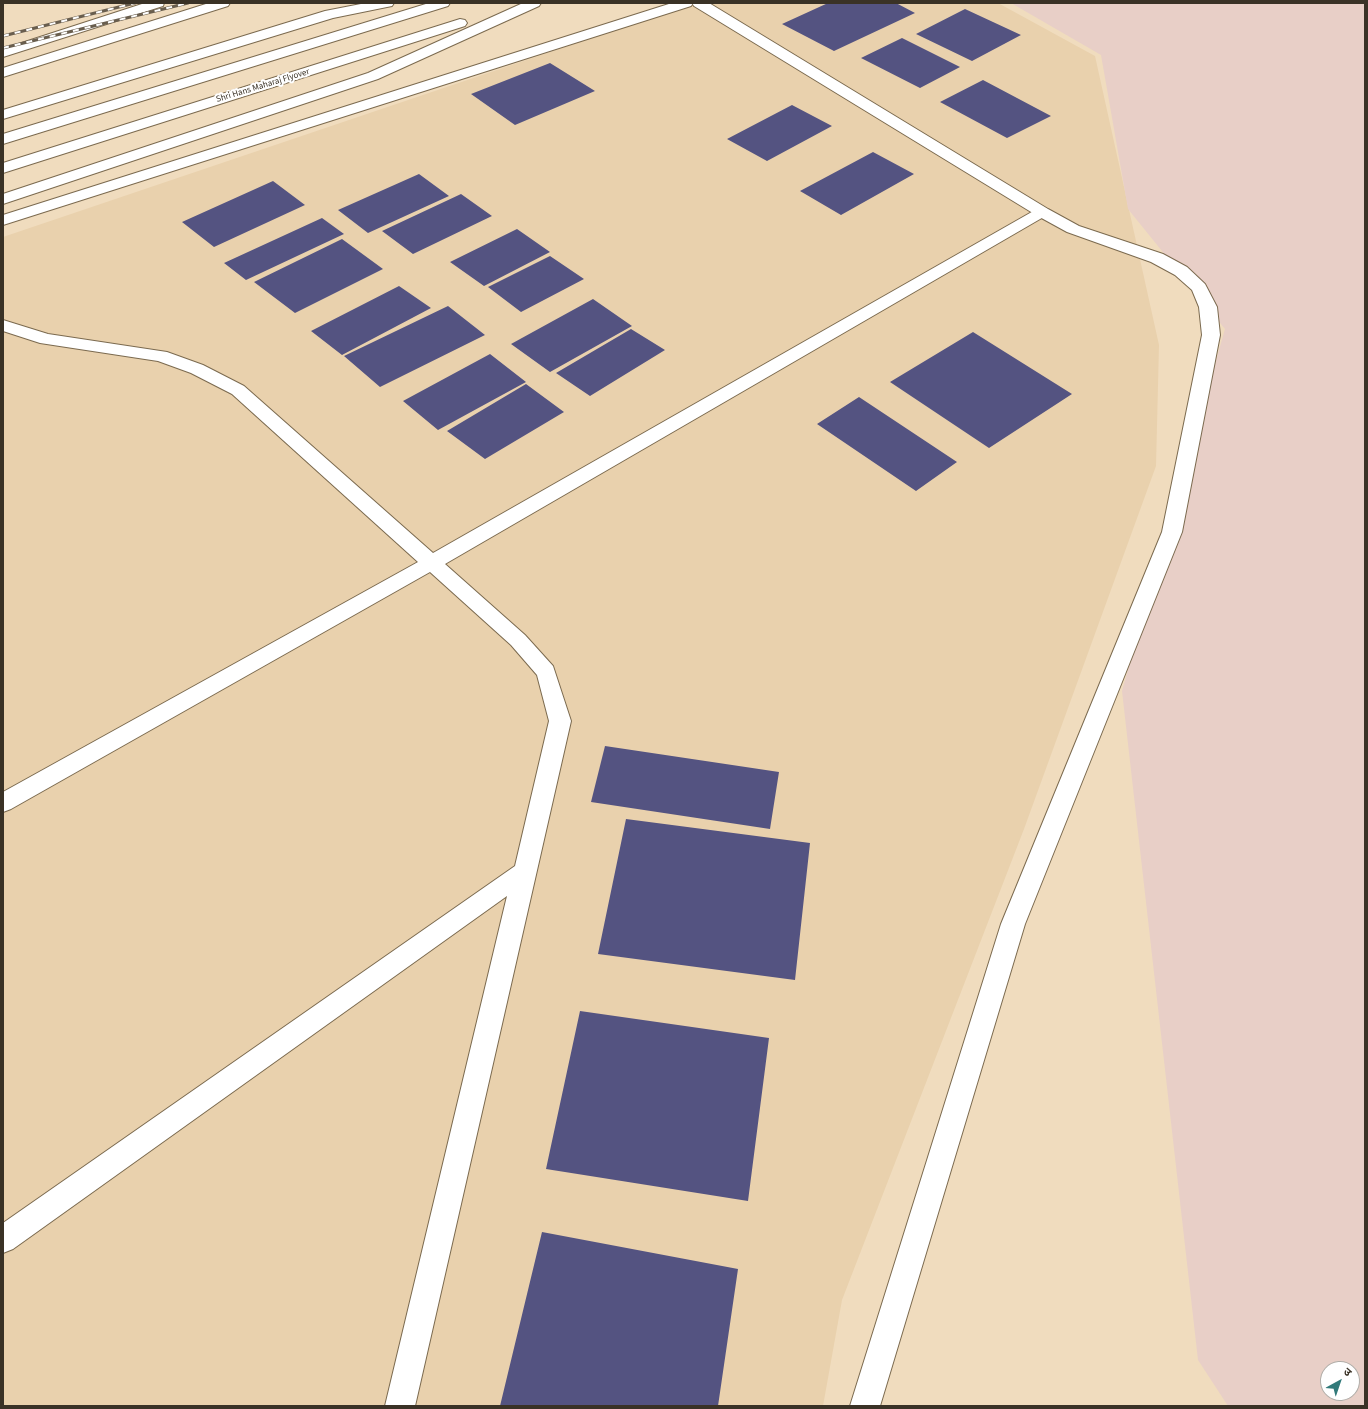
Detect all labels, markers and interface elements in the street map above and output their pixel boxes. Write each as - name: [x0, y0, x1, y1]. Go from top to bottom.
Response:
- street label: Shri Hans Maharaj Flyover: [215, 67, 311, 105]
- north arrow: [1320, 1361, 1360, 1401]
- text: उ: [1340, 1364, 1355, 1380]

